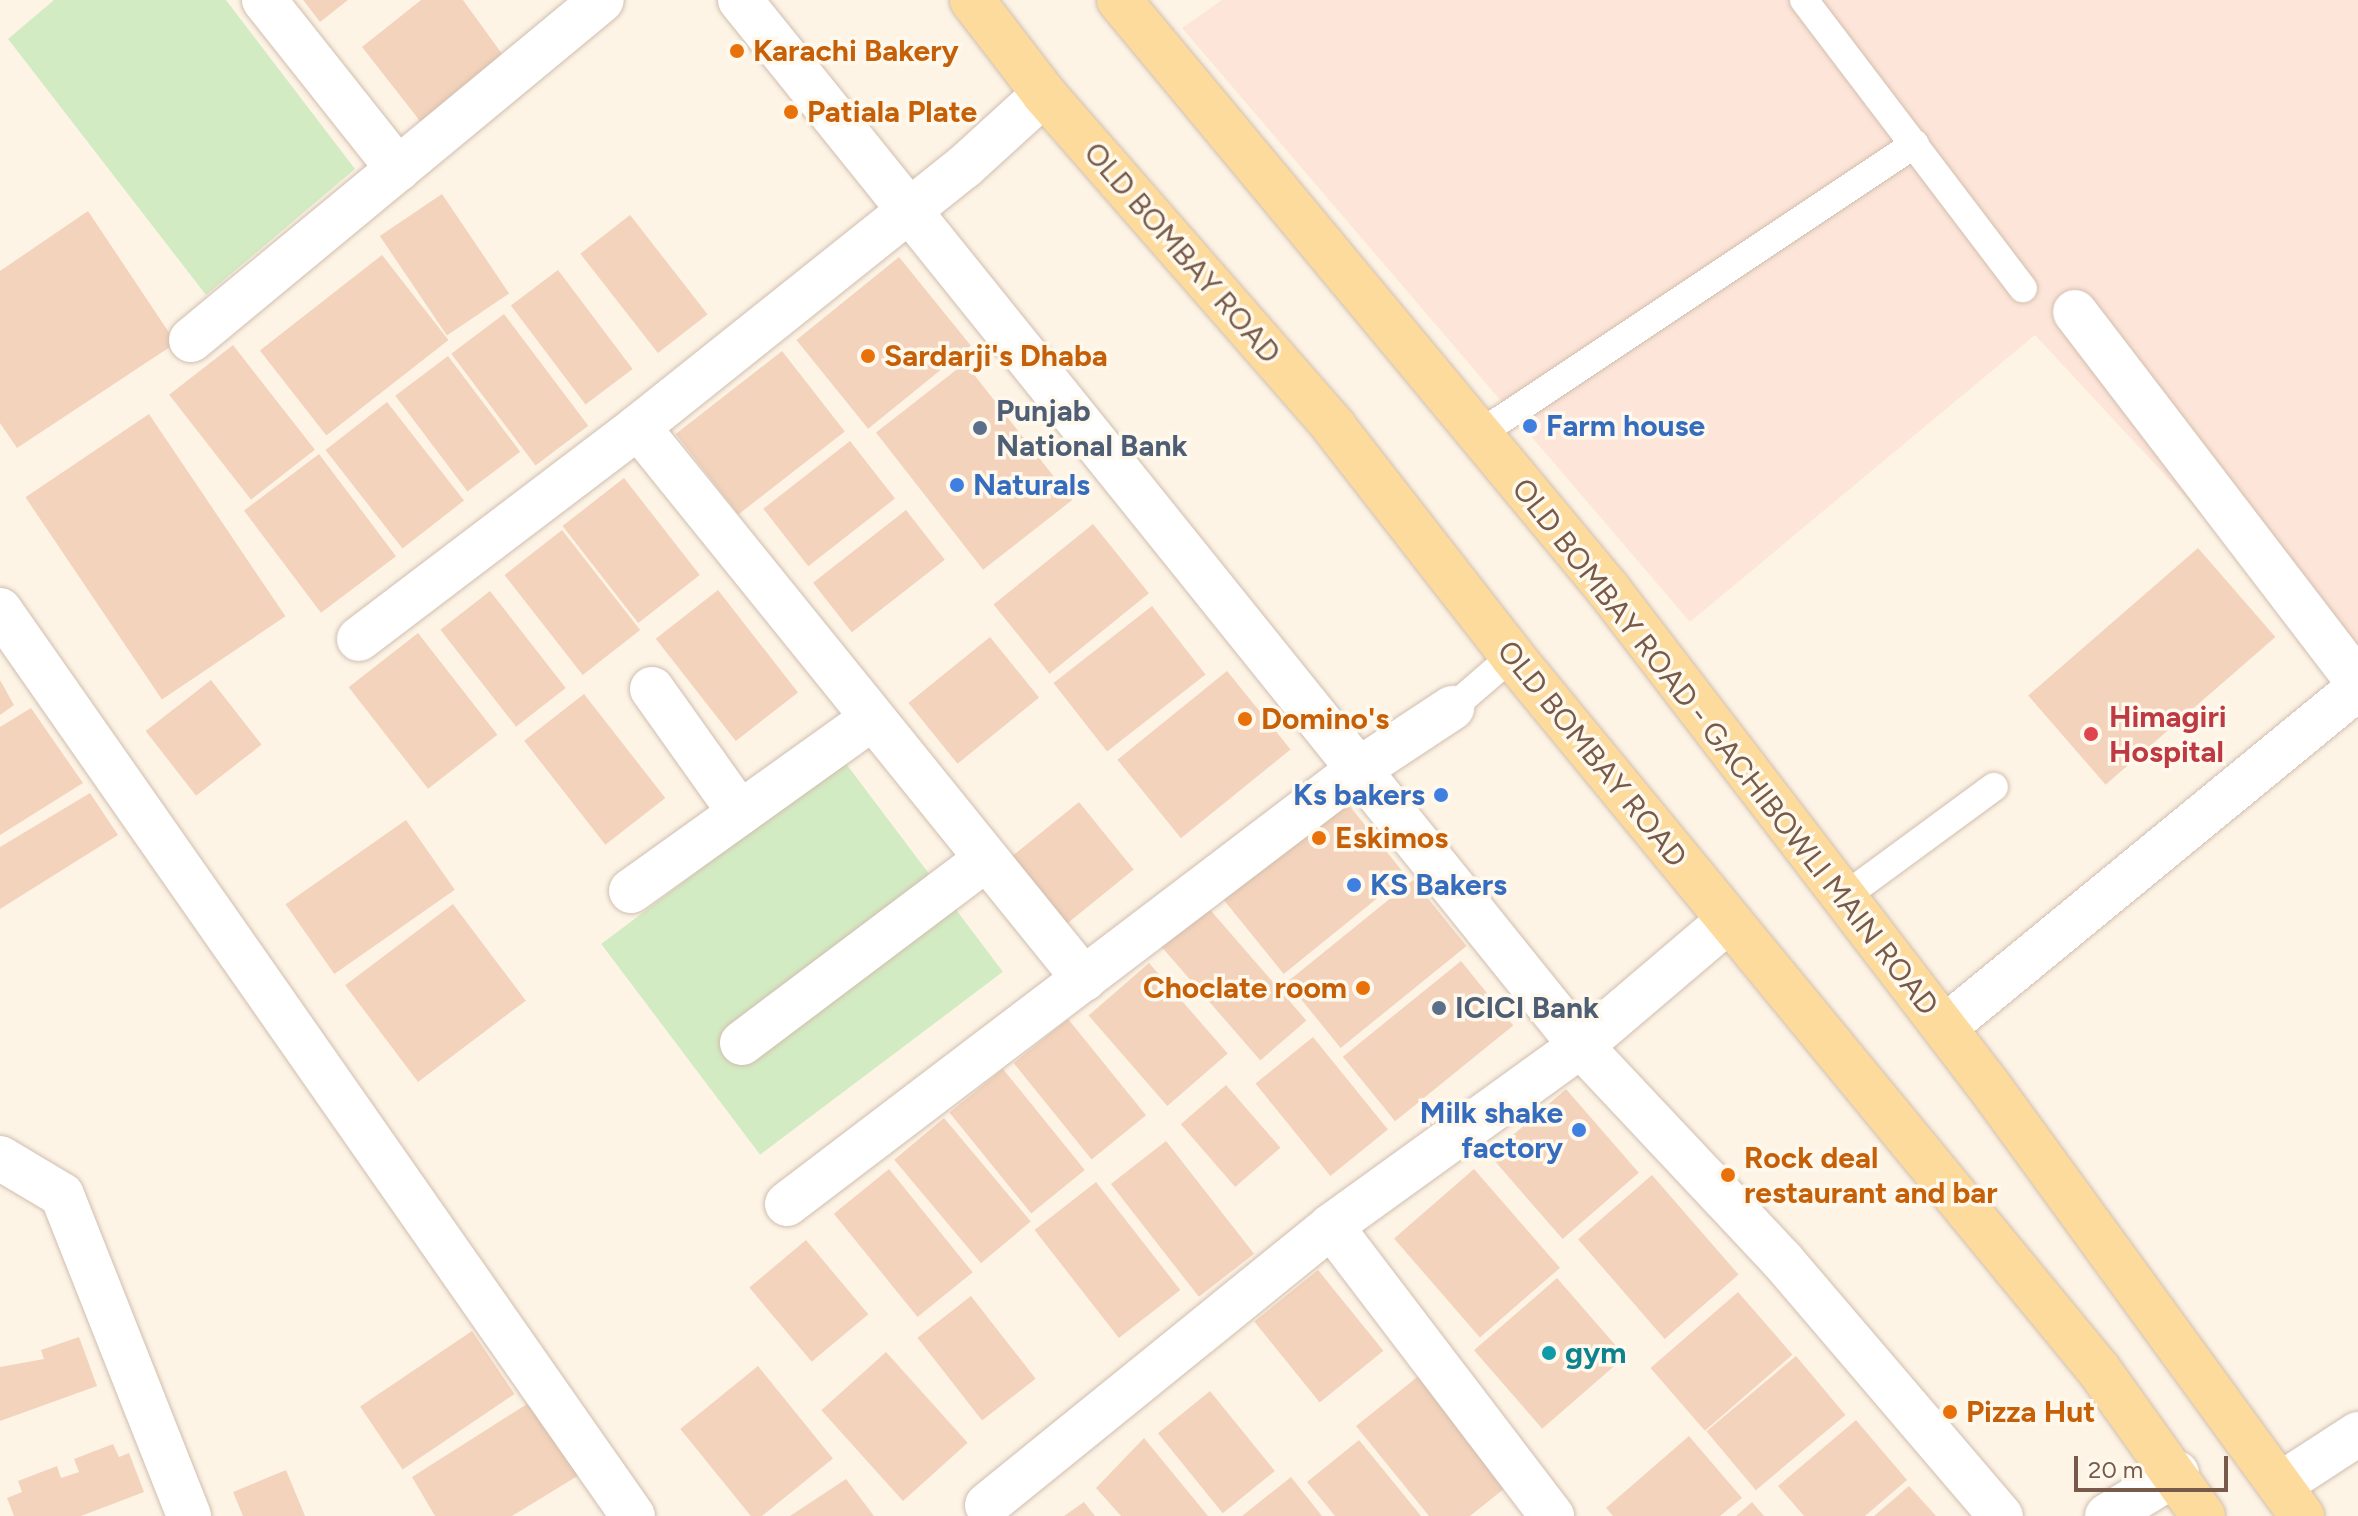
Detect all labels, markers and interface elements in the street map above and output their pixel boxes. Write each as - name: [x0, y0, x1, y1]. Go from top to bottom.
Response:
- place label: Karachi Bakery: [753, 33, 959, 69]
- marker: Karachi Bakery: [728, 42, 746, 60]
- place label: Patiala Plate: [807, 94, 977, 130]
- marker: Patiala Plate: [782, 103, 800, 121]
- street label: OLD BOMBAY ROAD: [1076, 135, 1288, 371]
- place label: Sardarji's Dhaba: [884, 338, 1108, 374]
- marker: Sardarji's Dhaba: [859, 347, 877, 365]
- place label: Punjab National Bank: [996, 393, 1188, 464]
- place label: Farm house: [1546, 408, 1705, 444]
- marker: Farm house: [1521, 417, 1539, 435]
- marker: Punjab National Bank: [971, 419, 989, 437]
- place label: Naturals: [973, 467, 1090, 503]
- street label: OLD BOMBAY ROAD - GACHIBOWLI MAIN ROAD: [1504, 471, 1946, 1023]
- marker: Naturals: [948, 476, 966, 494]
- street label: OLD BOMBAY ROAD: [1490, 634, 1694, 874]
- place label: Himagiri Hospital: [2109, 699, 2227, 770]
- place label: Domino's: [1261, 701, 1389, 737]
- marker: Domino's: [1236, 710, 1254, 728]
- marker: Himagiri Hospital: [2080, 723, 2102, 745]
- place label: Ks bakers: [1293, 777, 1425, 813]
- marker: Ks bakers: [1432, 786, 1450, 804]
- place label: Eskimos: [1335, 820, 1448, 856]
- marker: Eskimos: [1310, 829, 1328, 847]
- place label: KS Bakers: [1370, 867, 1507, 903]
- marker: KS Bakers: [1345, 876, 1363, 894]
- place label: Choclate room: [1143, 970, 1347, 1006]
- marker: Choclate room: [1354, 979, 1372, 997]
- place label: ICICI Bank: [1455, 990, 1599, 1026]
- marker: ICICI Bank: [1430, 999, 1448, 1017]
- place label: Milk shake factory: [1420, 1095, 1563, 1166]
- marker: Milk shake factory: [1570, 1121, 1588, 1139]
- place label: Rock deal restaurant and bar: [1744, 1140, 1998, 1210]
- marker: Rock deal restaurant and bar: [1719, 1166, 1737, 1184]
- place label: gym: [1565, 1335, 1626, 1371]
- marker: gym: [1540, 1344, 1558, 1362]
- place label: Pizza Hut: [1966, 1394, 2095, 1430]
- marker: Pizza Hut: [1941, 1403, 1959, 1421]
- scale bar: [2078, 1440, 2232, 1490]
- text: 20 m: [2088, 1455, 2143, 1484]

